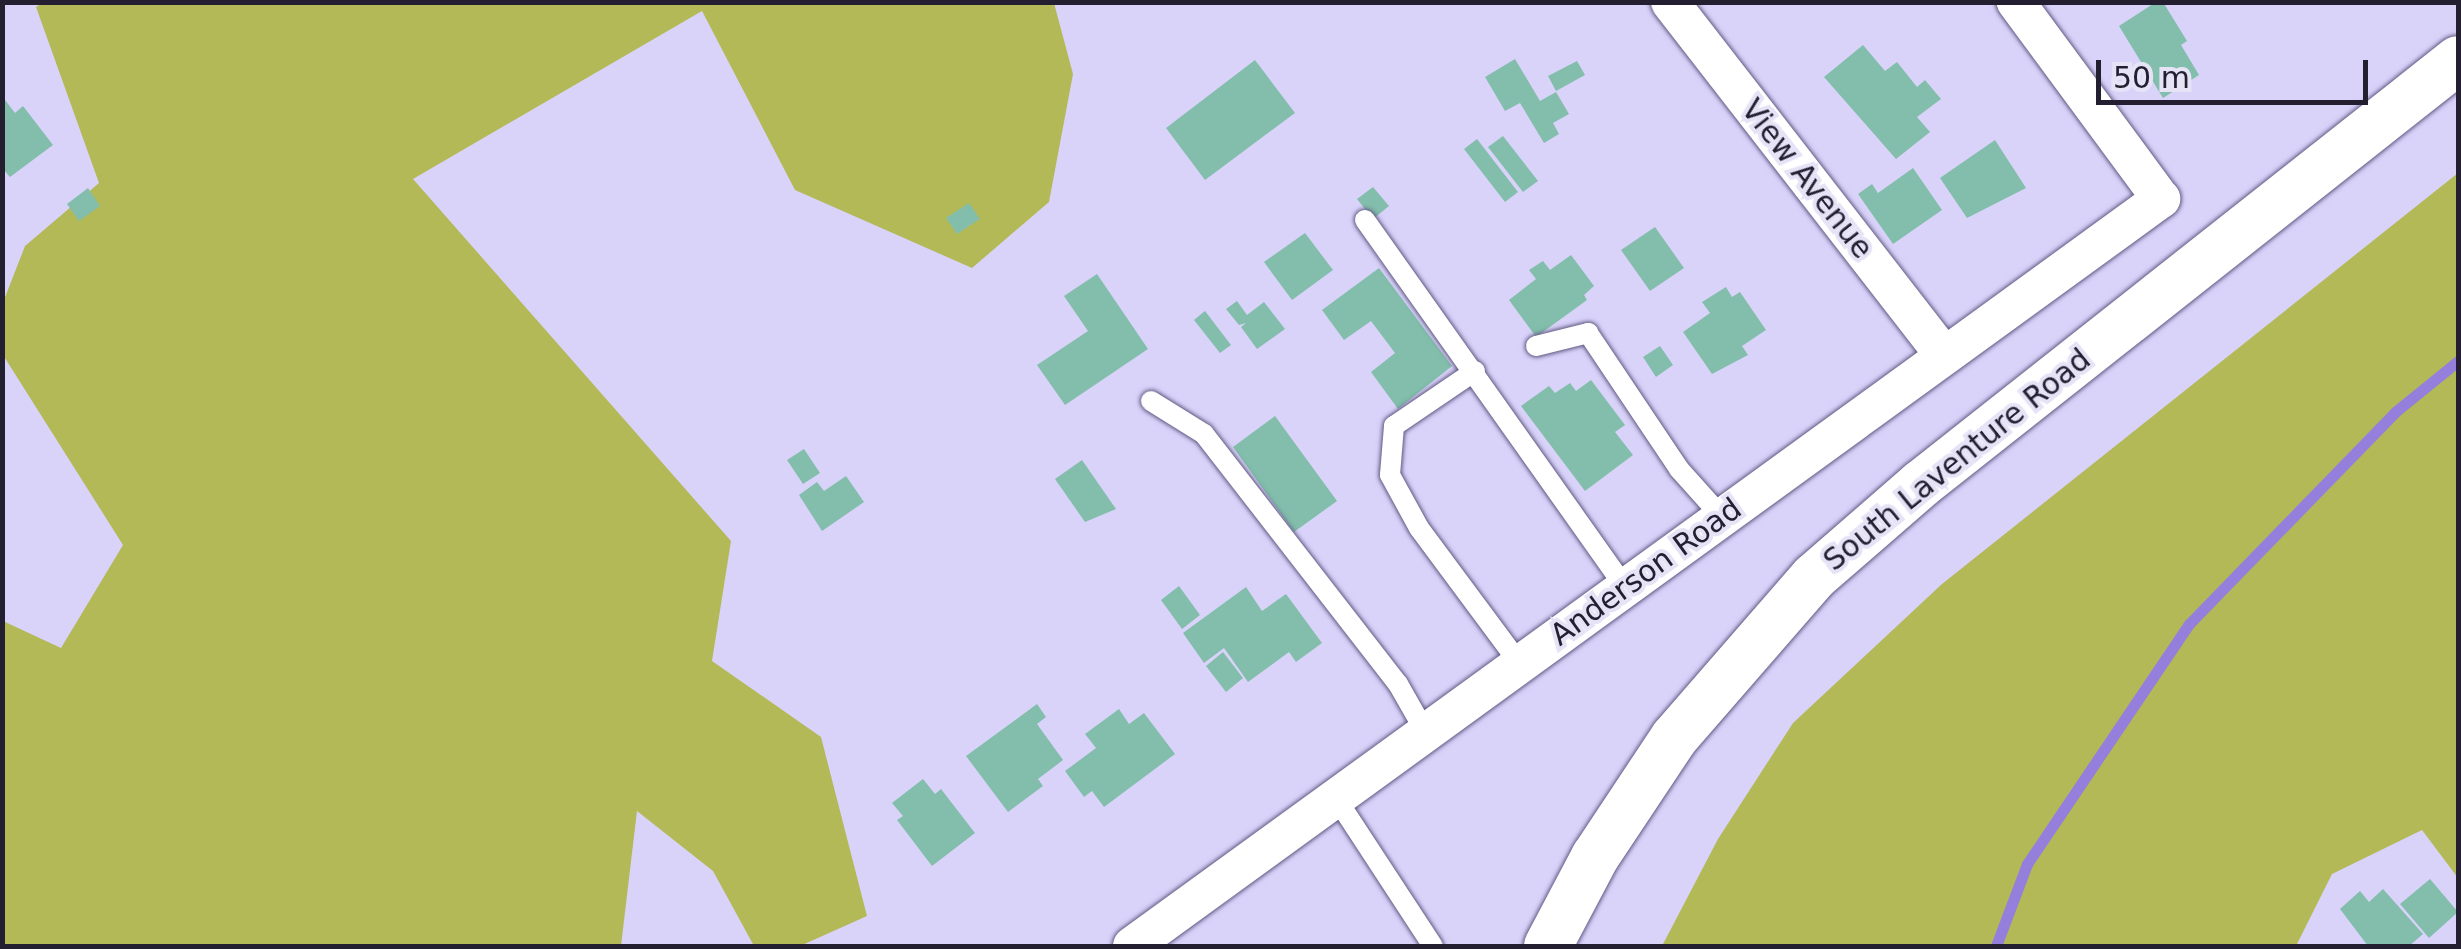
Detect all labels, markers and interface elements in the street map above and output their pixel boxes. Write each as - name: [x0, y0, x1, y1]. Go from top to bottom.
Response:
- scale bar: [2101, 40, 2374, 102]
- text: 50 m: [2113, 60, 2190, 95]
- street label: View Avenue: [1734, 92, 1880, 266]
- street label: South Laventure Road: [1816, 341, 2098, 579]
- street label: Anderson Road: [1544, 491, 1748, 653]

